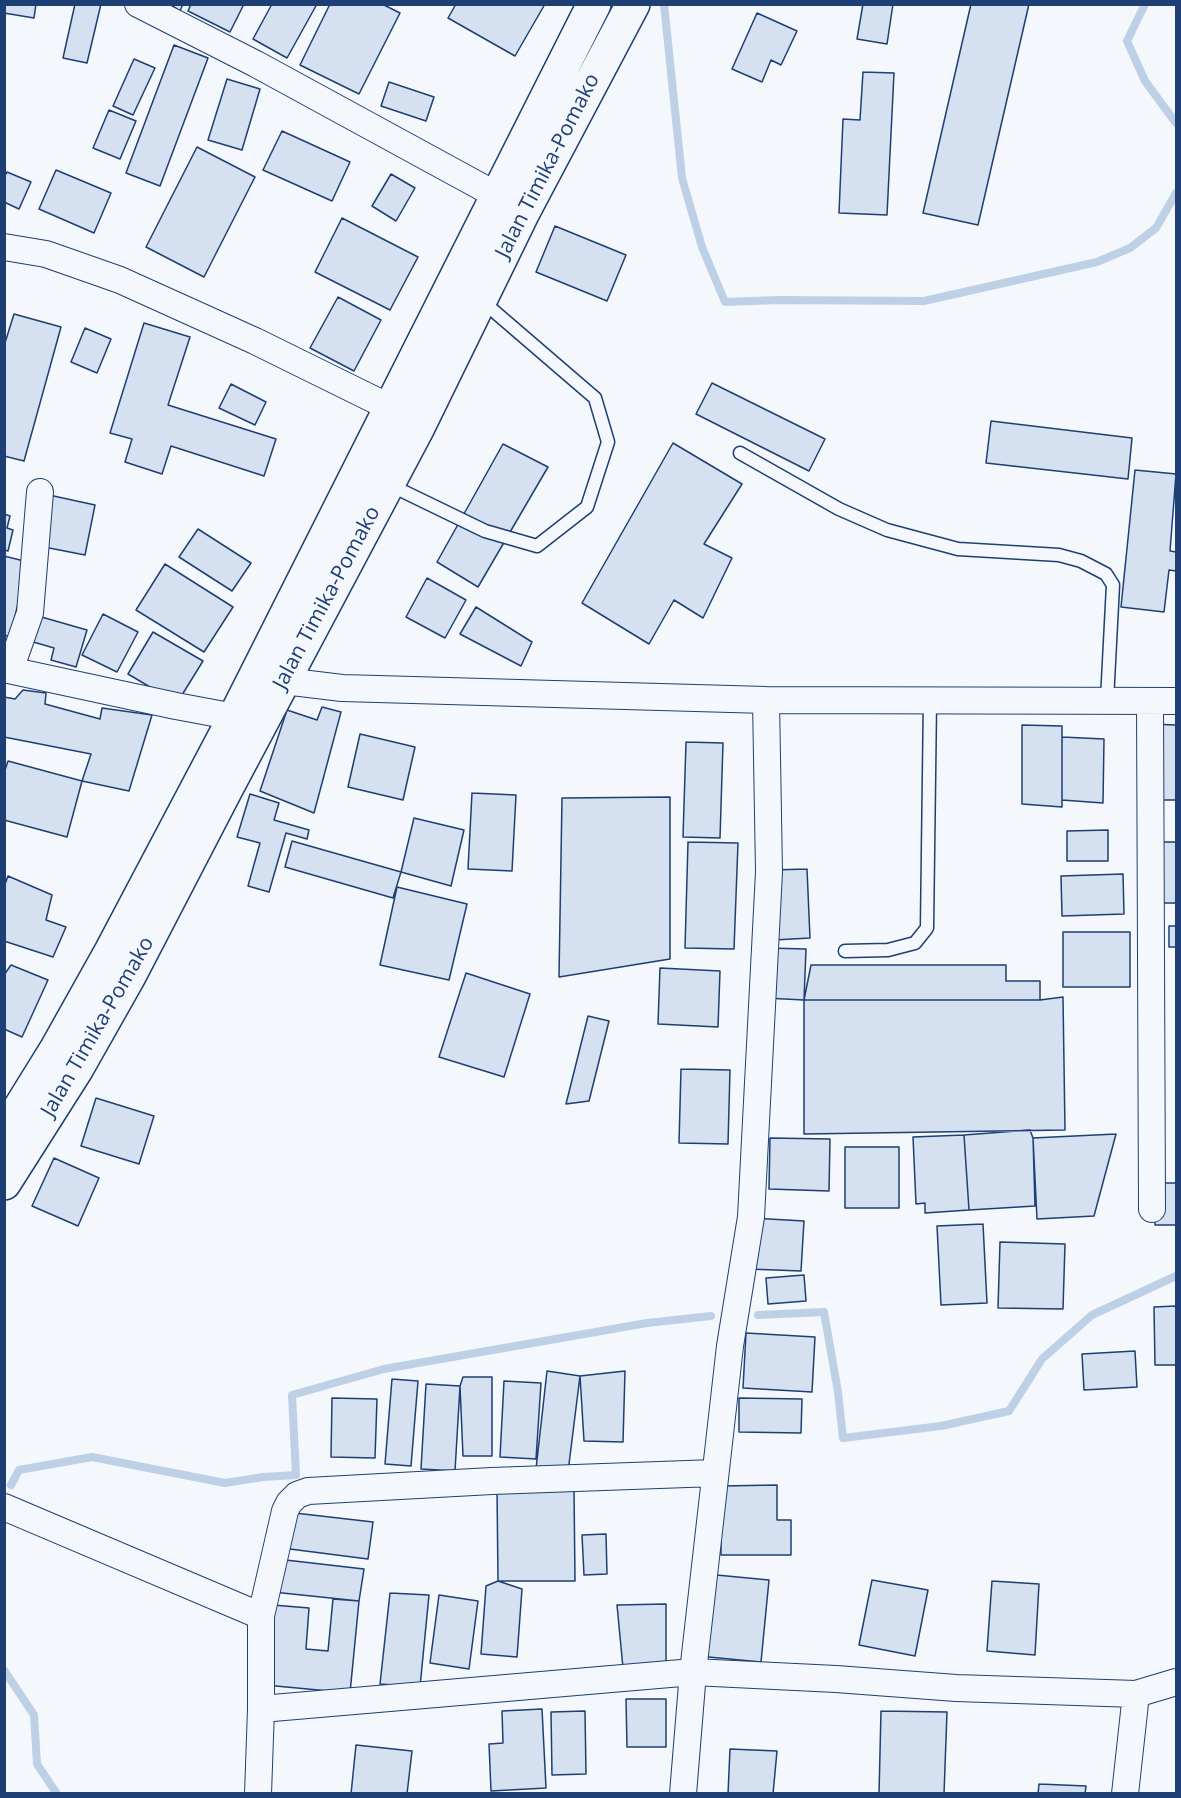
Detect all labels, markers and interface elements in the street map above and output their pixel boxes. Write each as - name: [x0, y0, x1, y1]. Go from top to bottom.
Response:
- street label: Jalan Timika-Pomako: [491, 70, 605, 262]
- street label: Jalan Timika-Pomako: [268, 502, 386, 694]
- street label: Jalan Timika-Pomako: [36, 932, 160, 1122]

